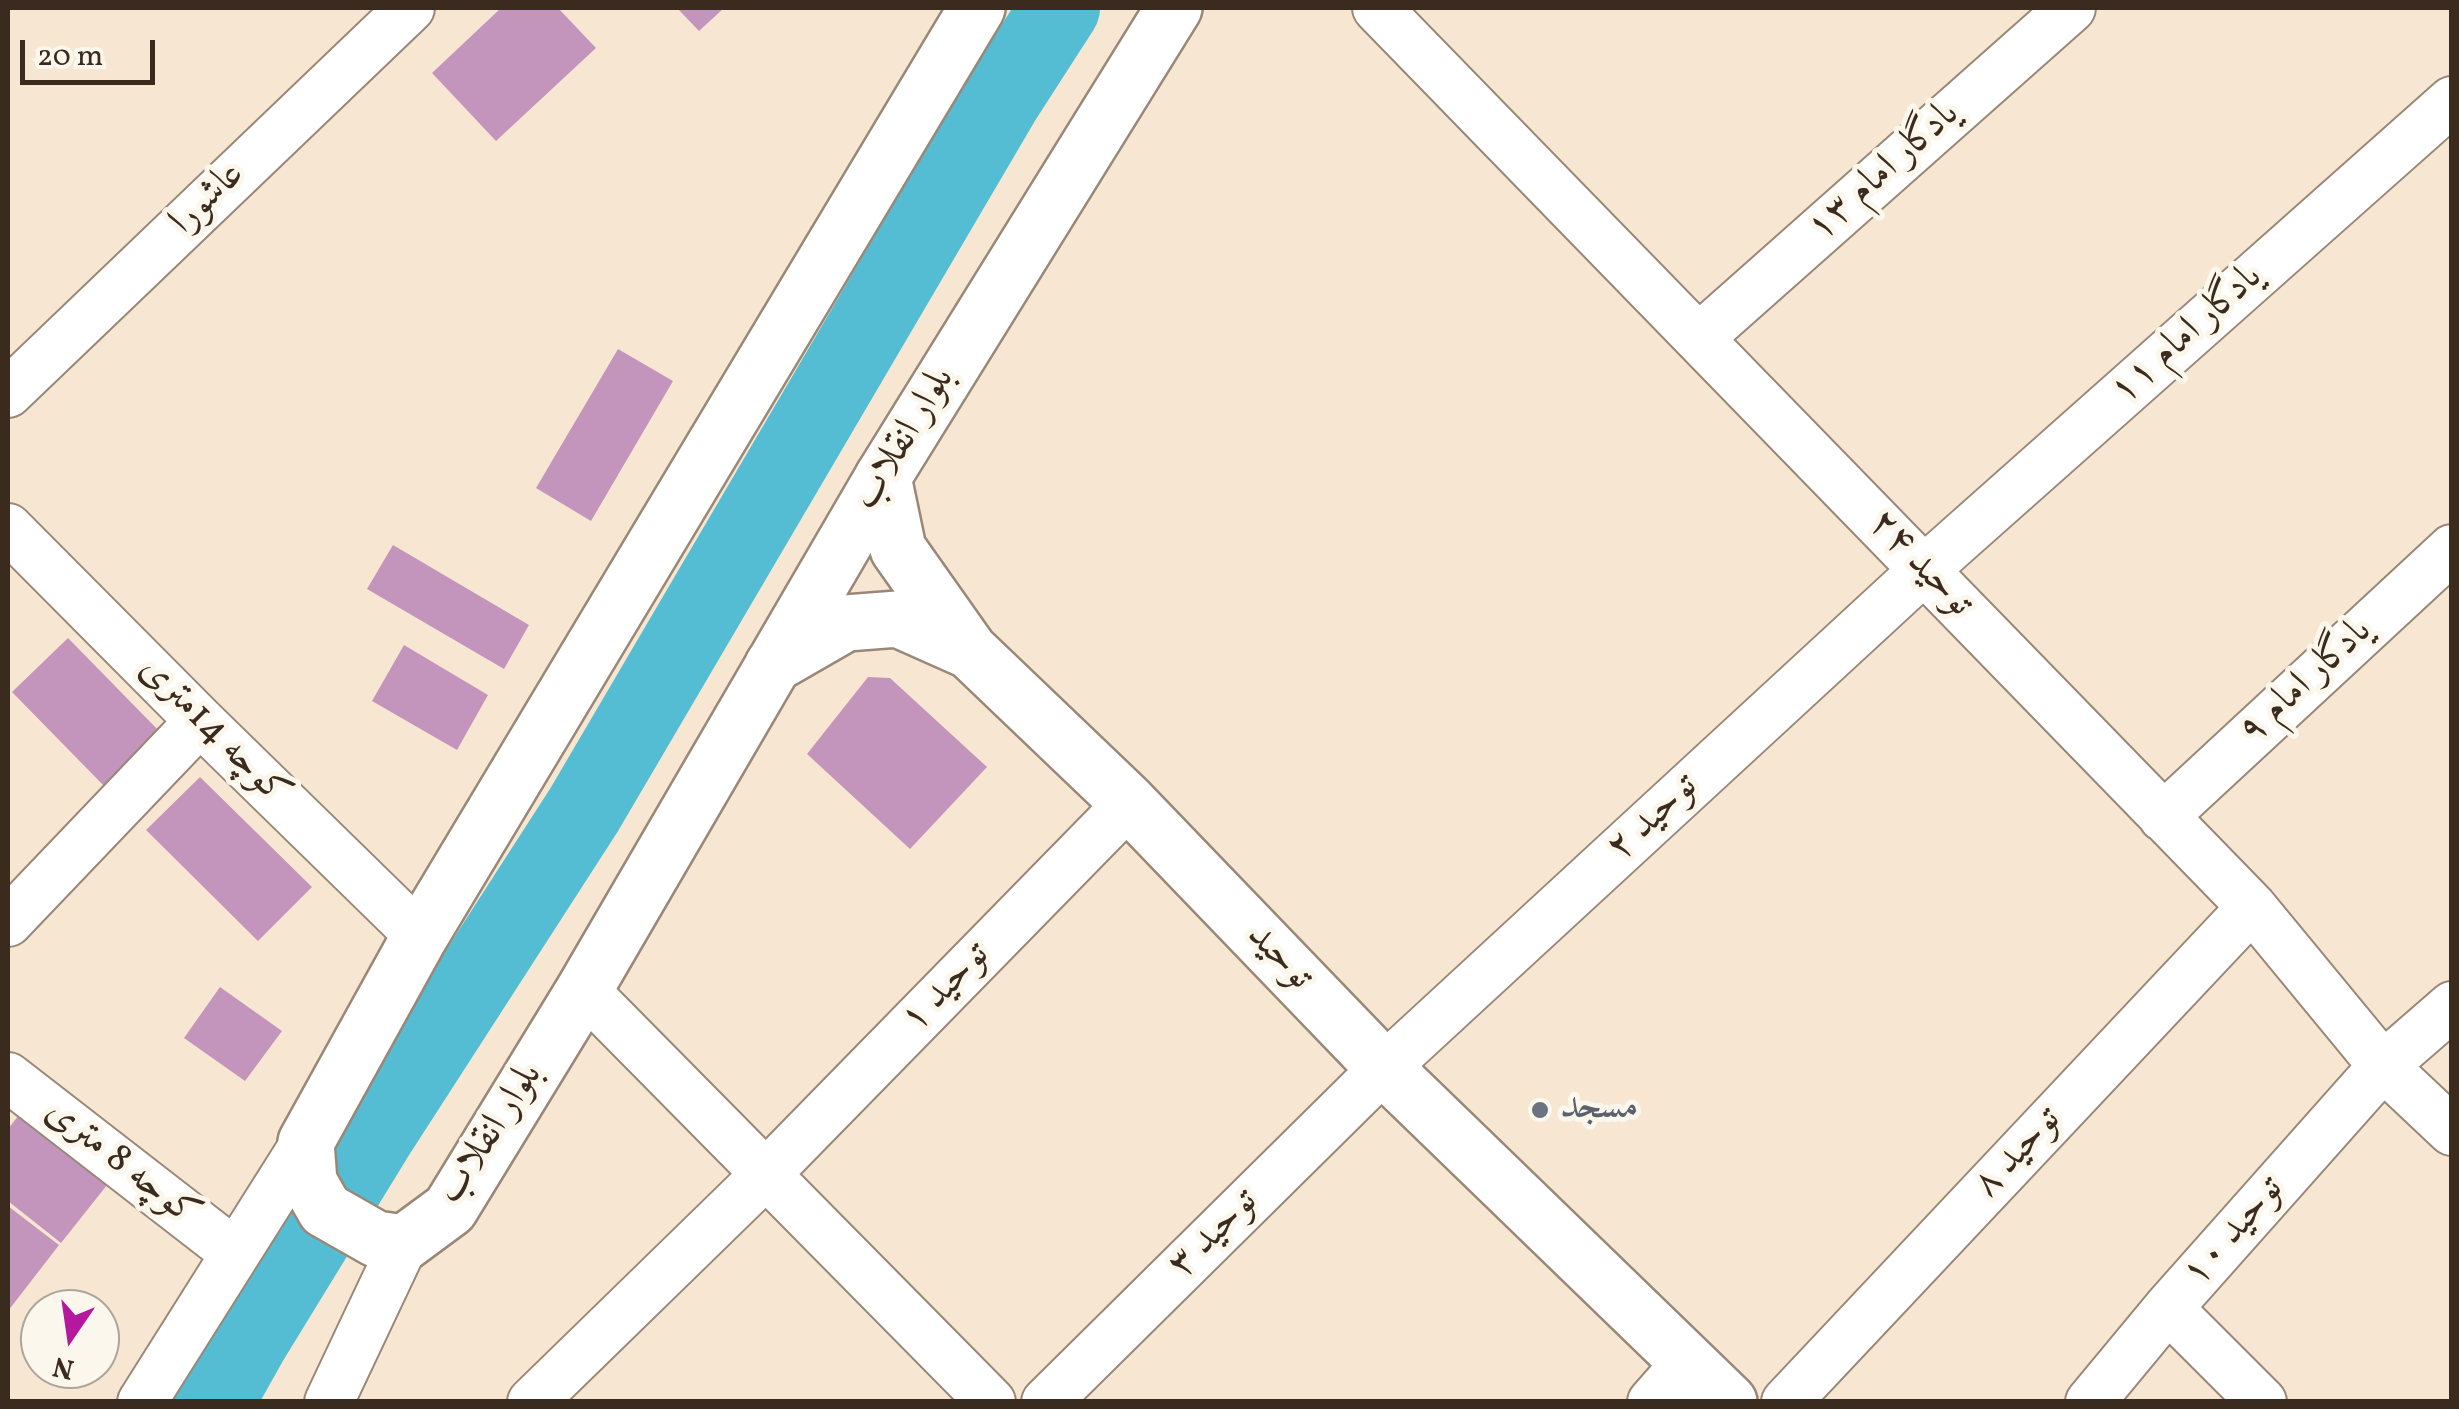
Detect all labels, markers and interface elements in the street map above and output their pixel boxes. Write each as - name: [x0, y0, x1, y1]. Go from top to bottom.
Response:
- scale bar: [25, 20, 160, 82]
- text: 20 m: [37, 36, 103, 78]
- street label: یادگار امام ۱۳: [1799, 92, 1971, 254]
- street label: عاشورا: [161, 153, 257, 247]
- street label: یادگار امام ۱۱: [2102, 255, 2274, 417]
- street label: بلوار انقلاب: [844, 359, 968, 521]
- street label: توحید ۲۴: [1856, 501, 1982, 629]
- street label: یادگار امام ۹: [2230, 609, 2384, 757]
- street label: کوچه 14متری: [127, 647, 299, 819]
- street label: توحید ۲: [1598, 765, 1710, 873]
- street label: توحید: [1234, 914, 1322, 1002]
- street label: توحید ۱: [892, 934, 1002, 1044]
- street label: بلوار انقلاب: [429, 1055, 555, 1215]
- place label: مسجد: [1560, 1086, 1638, 1134]
- street label: کوچه 8 متری: [34, 1089, 208, 1241]
- street label: توحید ۸: [1965, 1098, 2073, 1210]
- marker: مسجد: [1529, 1099, 1551, 1121]
- street label: توحید ۱۰: [2174, 1168, 2296, 1298]
- street label: توحید ۳: [1160, 1180, 1270, 1290]
- north arrow: [20, 1289, 120, 1389]
- text: N: [49, 1345, 78, 1388]

